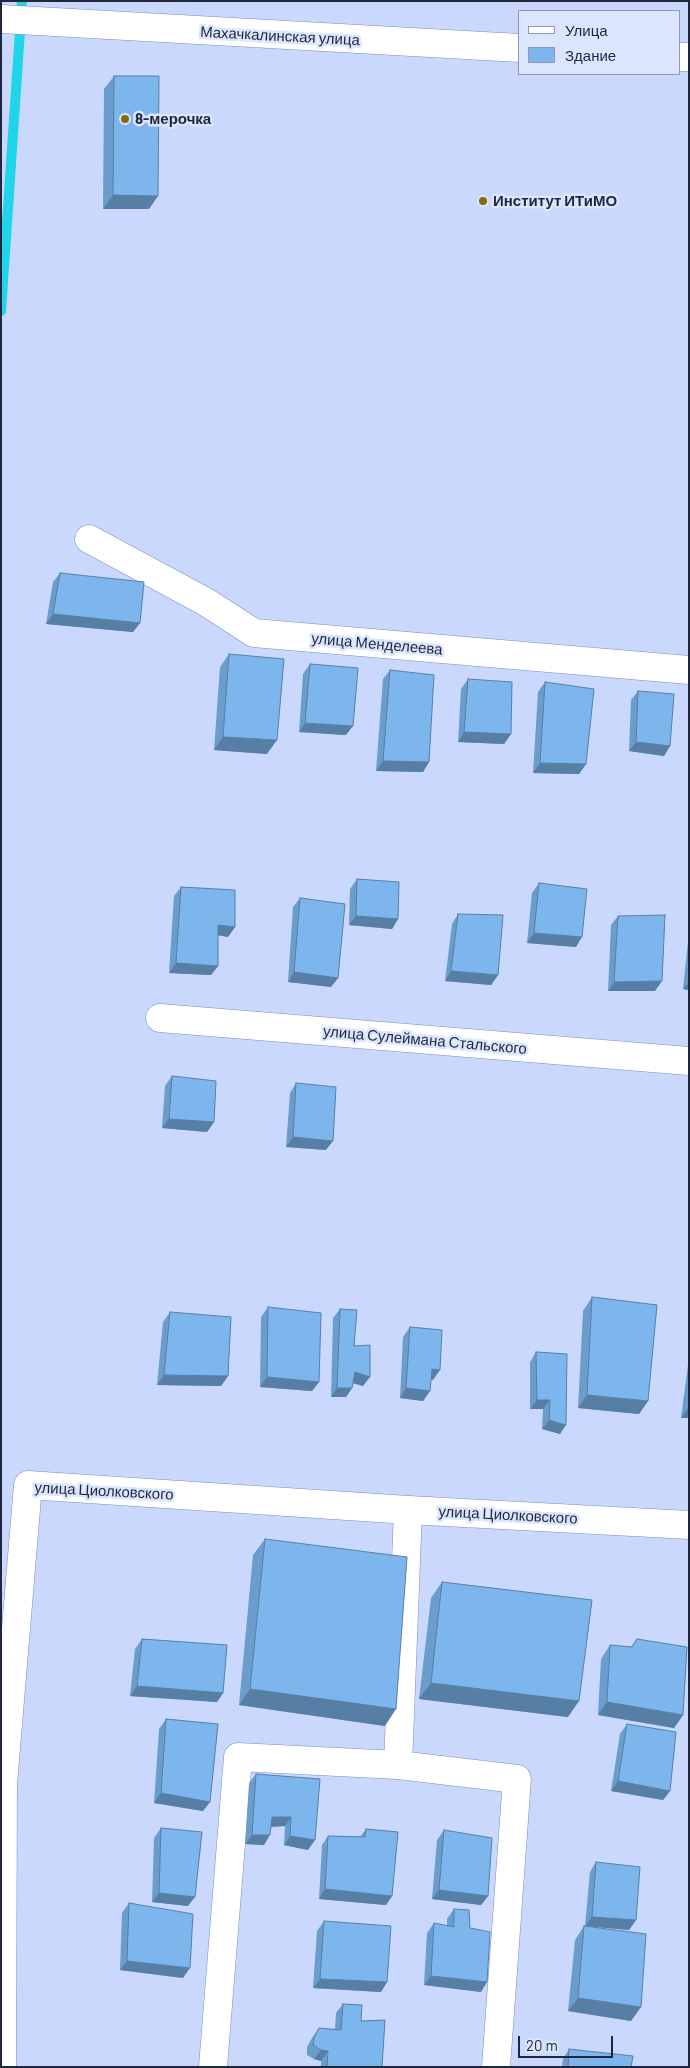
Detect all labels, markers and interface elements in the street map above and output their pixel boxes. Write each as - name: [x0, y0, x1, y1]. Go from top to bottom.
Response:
- legend: [518, 10, 680, 75]
- text: Улица: [565, 21, 608, 39]
- street label: Махачкалинская улица: [200, 23, 360, 49]
- text: Здание: [565, 46, 616, 64]
- place label: 8-мерочка: [135, 110, 211, 128]
- marker: 8-мерочка: [119, 113, 131, 125]
- place label: Институт ИТиМО: [493, 192, 617, 210]
- marker: Институт ИТиМО: [477, 195, 489, 207]
- street label: улица Менделеева: [311, 629, 443, 659]
- street label: улица Сулеймана Стальского: [322, 1022, 528, 1058]
- street label: улица Циолковского: [34, 1478, 174, 1504]
- street label: улица Циолковского: [438, 1502, 578, 1528]
- scale bar: [520, 2026, 615, 2058]
- text: 20 m: [526, 2036, 558, 2054]

